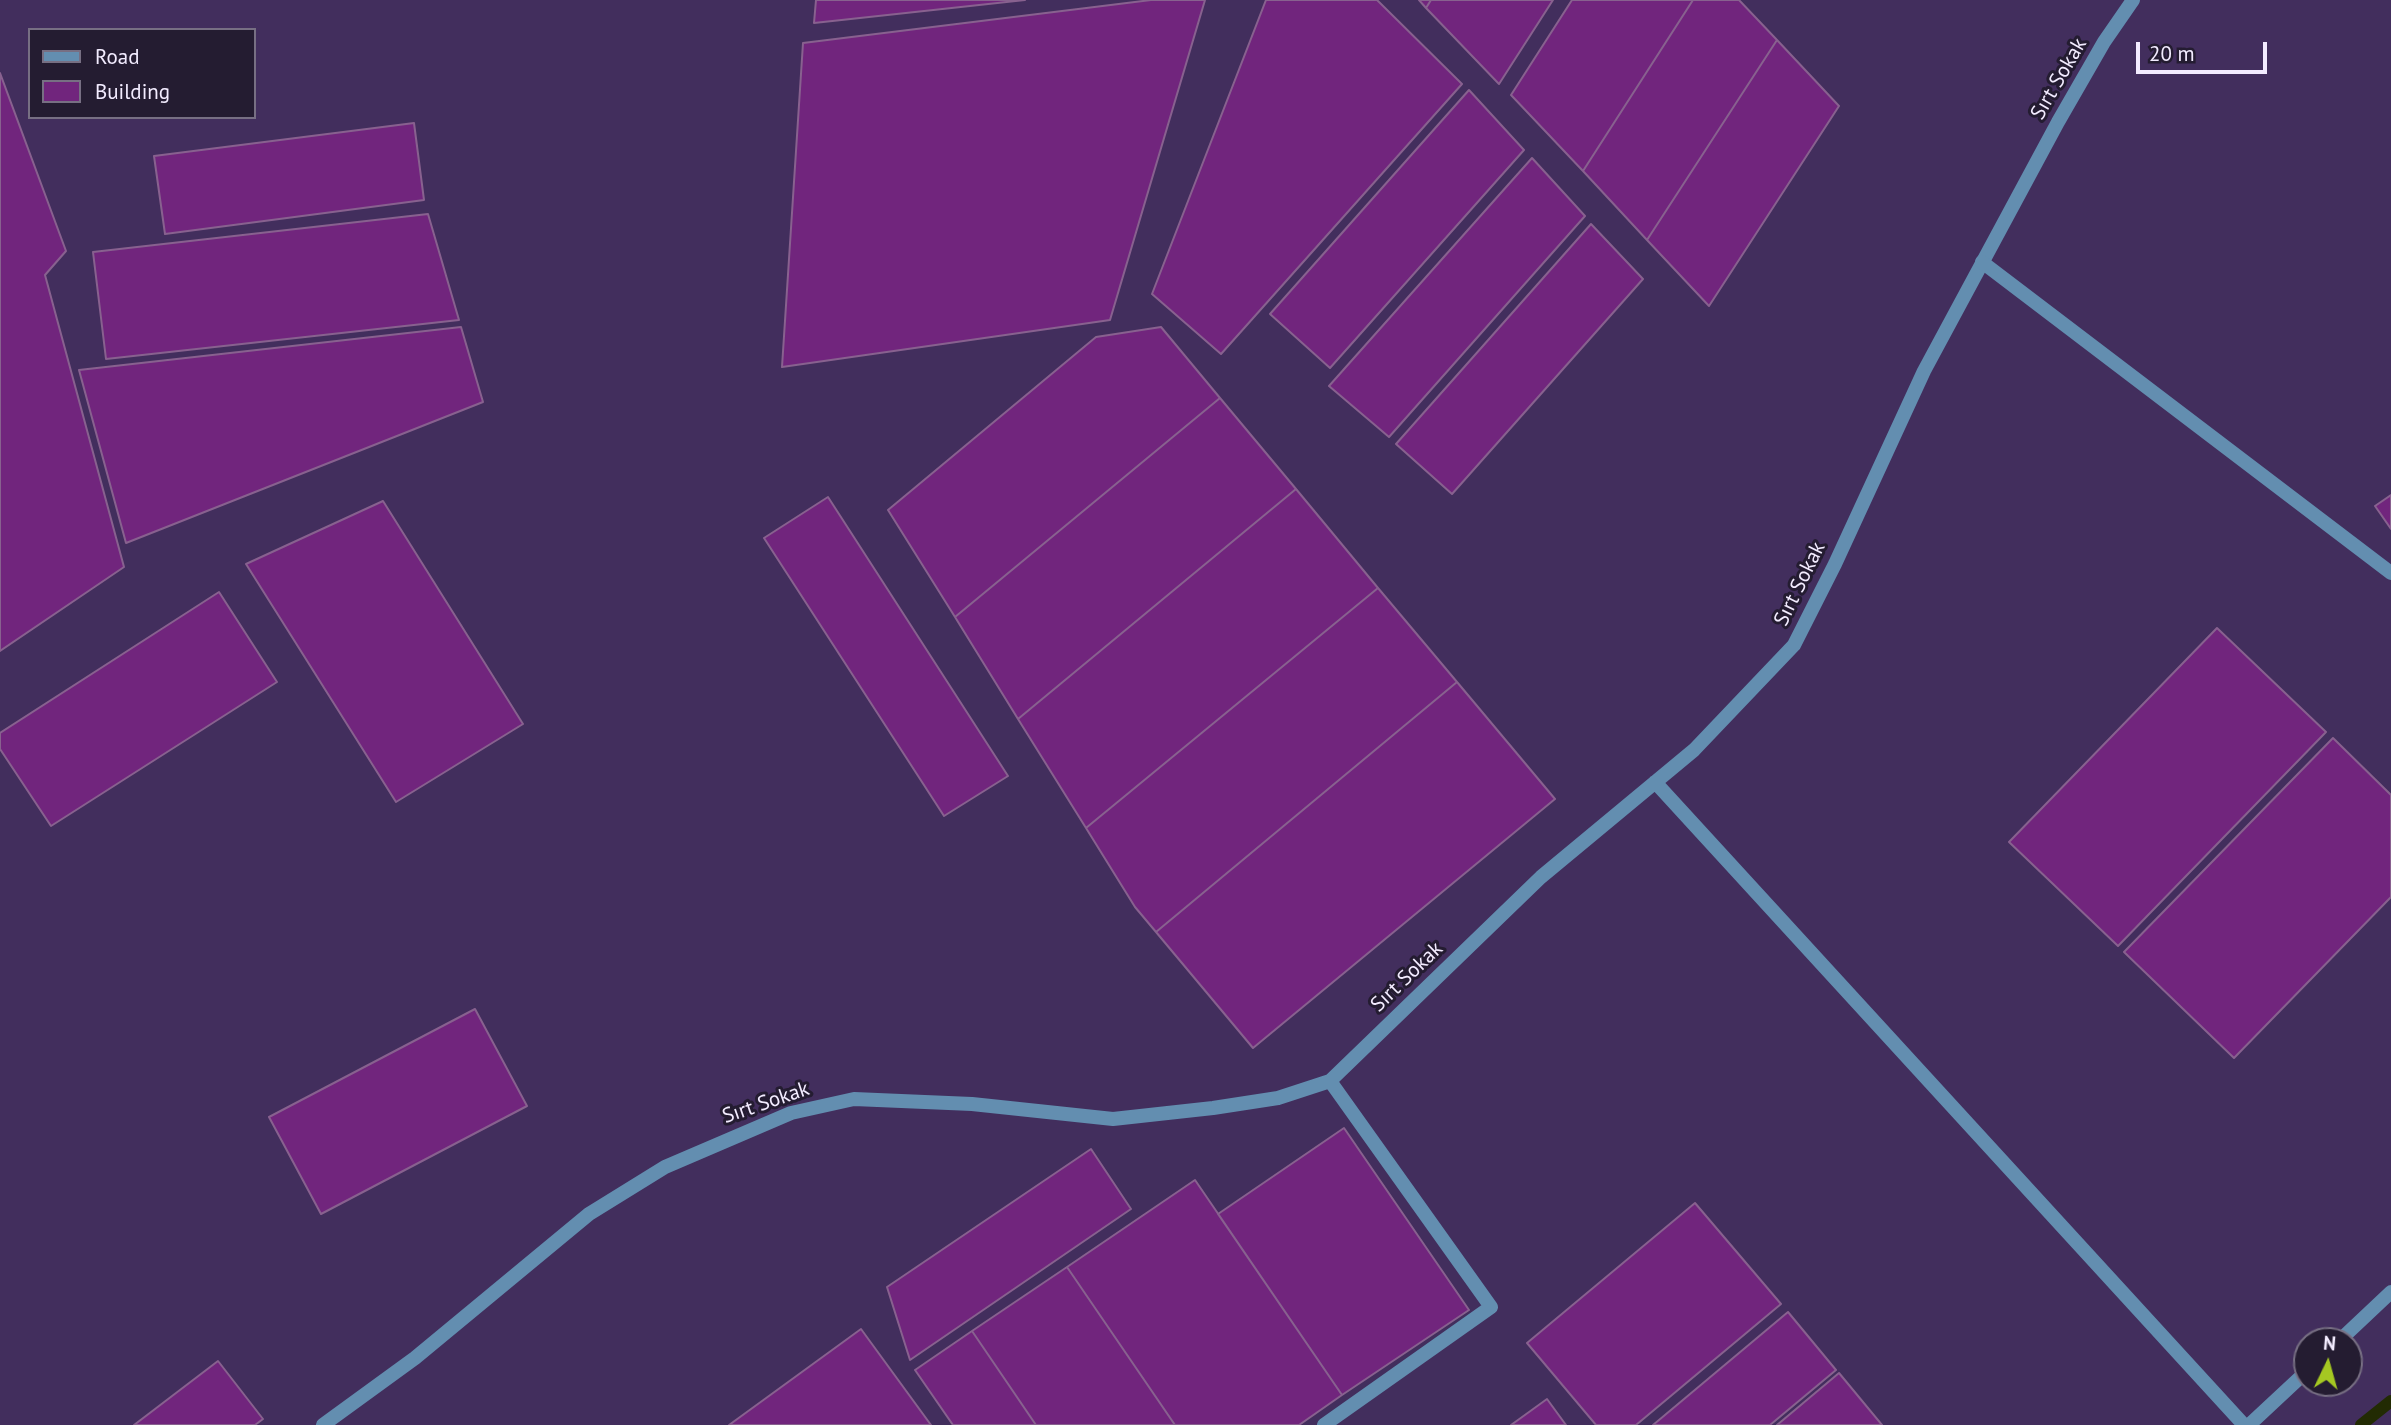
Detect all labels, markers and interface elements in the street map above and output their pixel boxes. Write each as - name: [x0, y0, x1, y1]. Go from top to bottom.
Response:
- legend: [28, 28, 256, 119]
- scale bar: [2139, 28, 2270, 72]
- street label: Sırt Sokak: [2026, 34, 2092, 124]
- text: 20 m: [2149, 40, 2195, 67]
- text: Road: [95, 43, 139, 70]
- text: Building: [95, 78, 170, 105]
- street label: Sırt Sokak: [1769, 538, 1831, 630]
- street label: Sırt Sokak: [1366, 937, 1448, 1017]
- street label: Sırt Sokak: [719, 1076, 813, 1130]
- north arrow: [2293, 1327, 2363, 1397]
- text: N: [2322, 1331, 2337, 1356]

